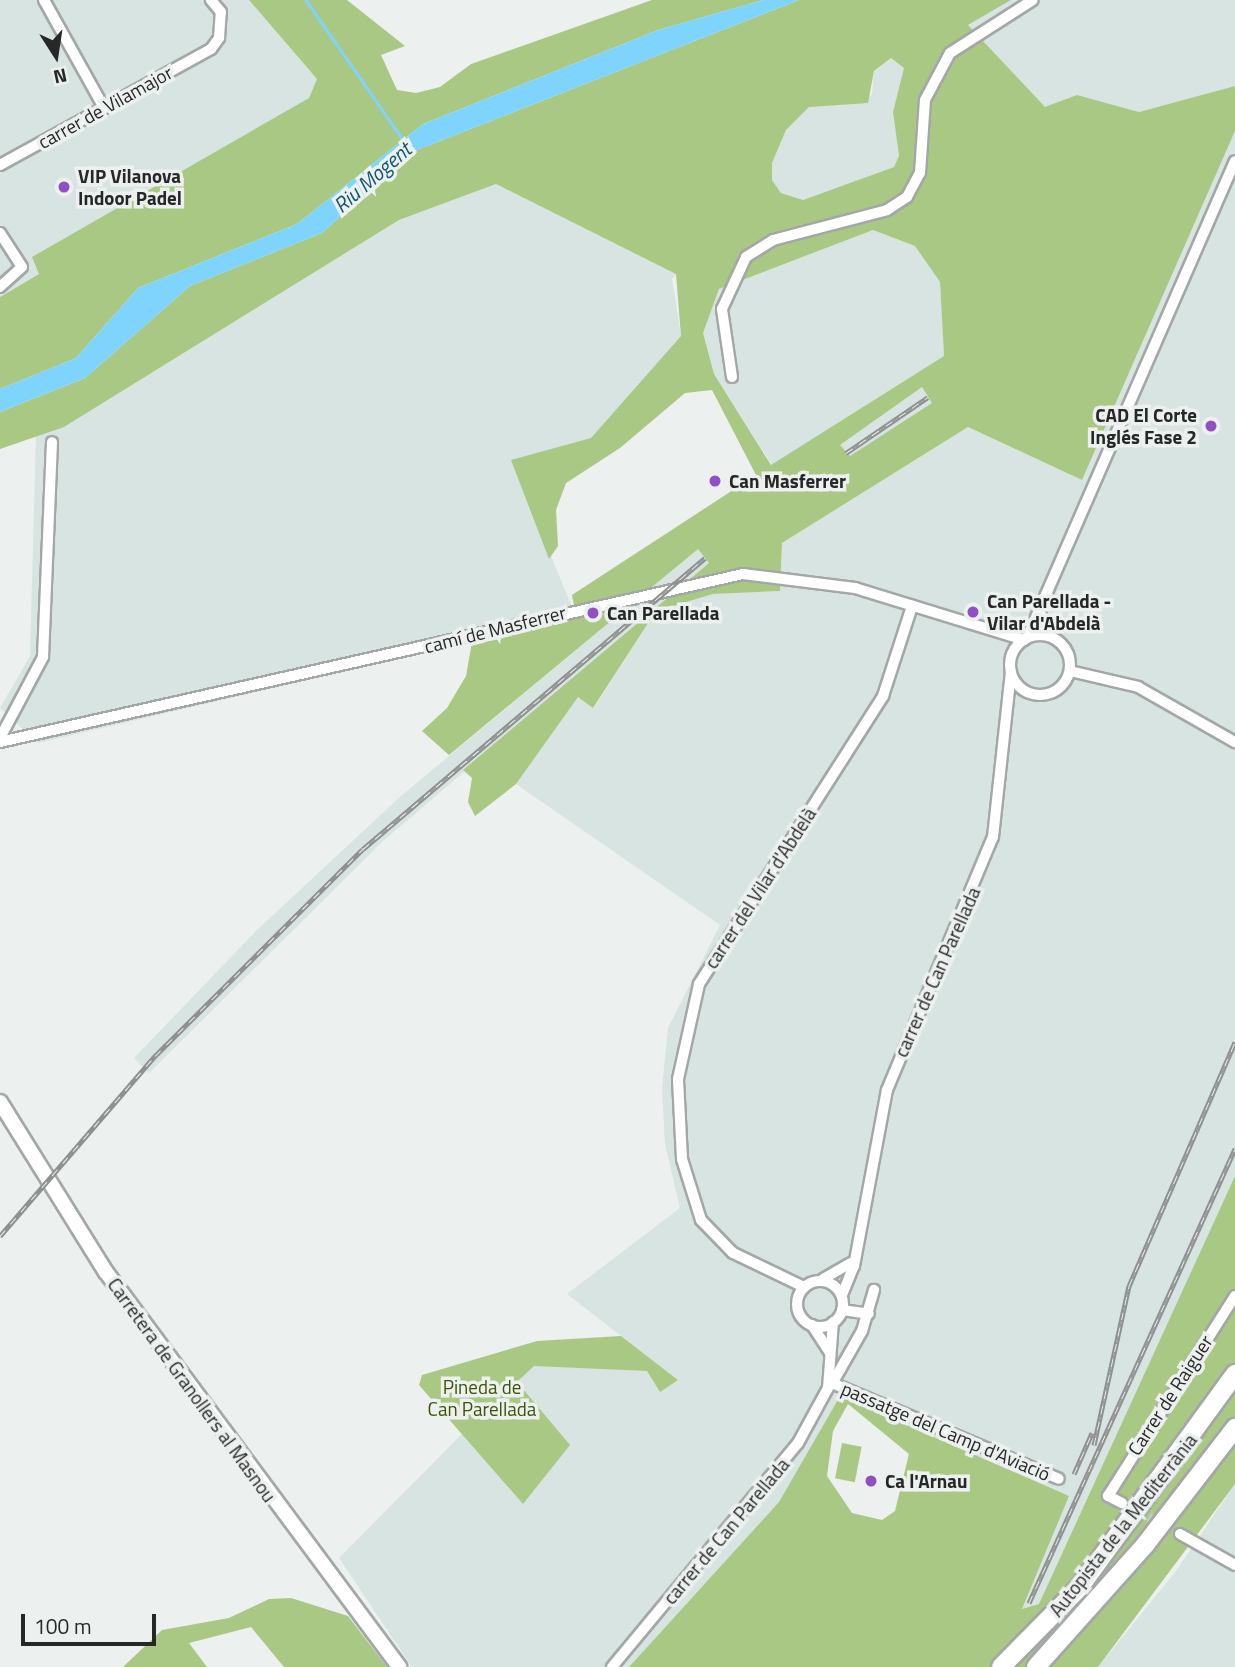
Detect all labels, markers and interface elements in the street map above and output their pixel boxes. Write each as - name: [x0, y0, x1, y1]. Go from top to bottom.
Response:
- north arrow: [21, 21, 91, 91]
- street label: carrer de Vilamajor: [34, 61, 176, 153]
- text: N: [51, 61, 70, 93]
- water label: Riu Mogent: [328, 136, 416, 218]
- place label: VIP Vilanova Indoor Padel: [78, 165, 182, 209]
- marker: VIP Vilanova Indoor Padel: [56, 179, 72, 195]
- place label: CAD El Corte Inglés Fase 2: [1090, 404, 1197, 448]
- marker: CAD El Corte Inglés Fase 2: [1203, 418, 1219, 434]
- place label: Can Masferrer: [729, 470, 846, 492]
- marker: Can Masferrer: [707, 473, 723, 489]
- place label: Can Parellada - Vilar d'Abdelà: [987, 590, 1111, 634]
- street label: camí de Masferrer: [422, 600, 568, 658]
- place label: Can Parellada: [607, 602, 719, 624]
- marker: Can Parellada - Vilar d'Abdelà: [965, 604, 981, 620]
- marker: Can Parellada: [585, 605, 601, 621]
- street label: carrer del Vilar d'Abdelà: [699, 803, 821, 973]
- street label: carrer de Can Parellada: [889, 883, 985, 1061]
- street label: Carretera de Granollers al Masnou: [103, 1274, 281, 1506]
- street label: Carrer de Raiguer: [1123, 1331, 1217, 1459]
- park label: Pineda de Can Parellada: [428, 1376, 536, 1420]
- street label: passatge del Camp d'Aviació: [838, 1377, 1054, 1485]
- street label: Autopista de la Mediterrània: [1044, 1429, 1202, 1621]
- street label: carrer de Can Parellada: [658, 1453, 794, 1609]
- place label: Ca l'Arnau: [885, 1470, 968, 1492]
- marker: Ca l'Arnau: [863, 1473, 879, 1489]
- scale bar: [24, 1600, 159, 1644]
- text: 100 m: [34, 1610, 91, 1642]

